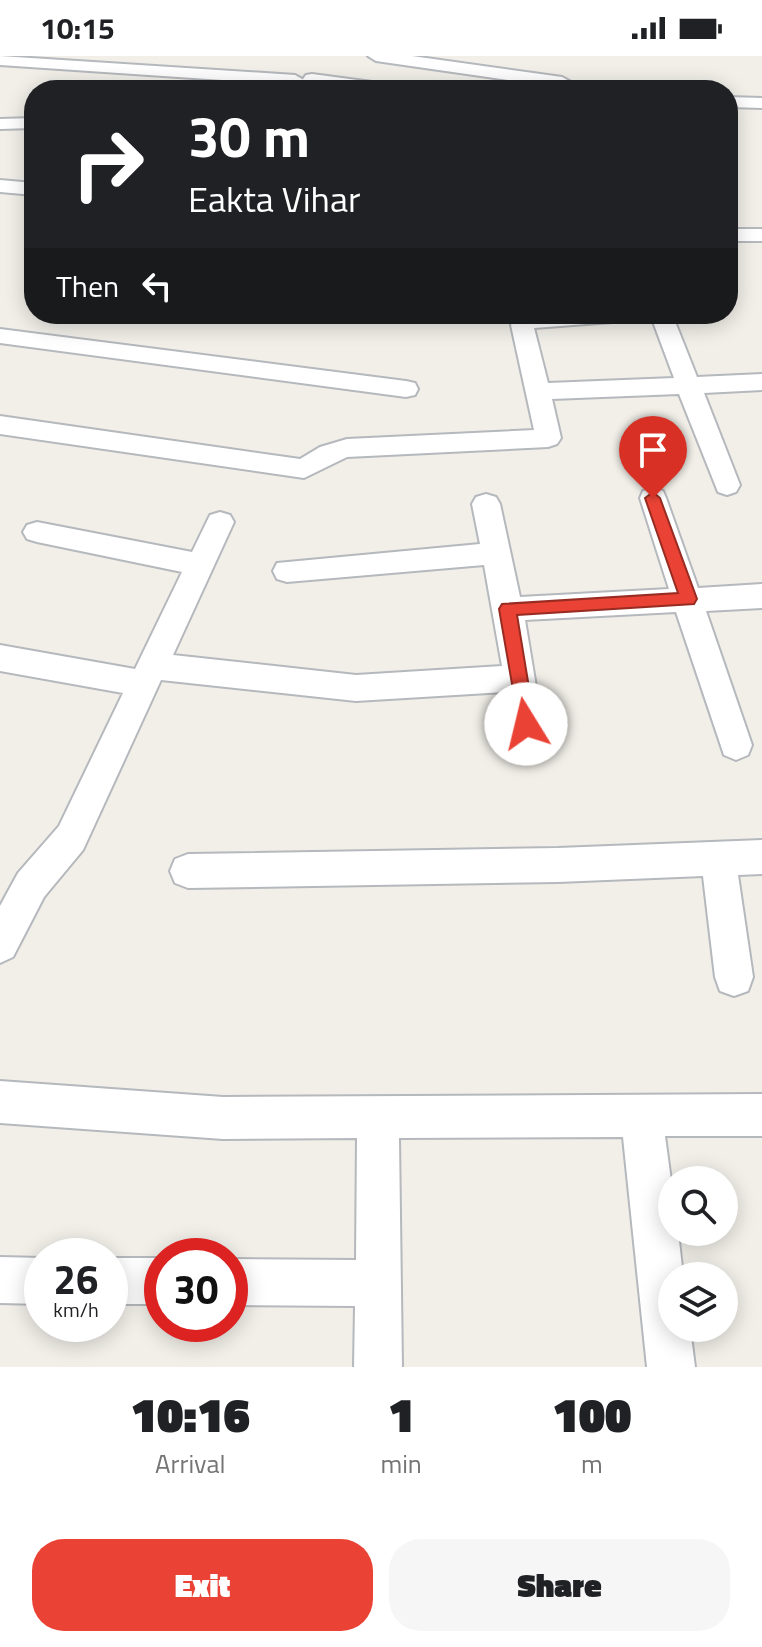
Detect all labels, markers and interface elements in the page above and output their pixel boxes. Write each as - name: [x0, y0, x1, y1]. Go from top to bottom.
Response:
- text: 10:15: [40, 5, 115, 51]
- text: 30 m: [188, 94, 310, 179]
- icon: right: [56, 112, 160, 216]
- text: Eakta Vihar: [188, 171, 360, 226]
- text: Then: [56, 263, 119, 309]
- icon: left: [135, 264, 179, 308]
- pin: [619, 416, 687, 498]
- icon: arrive: [631, 428, 675, 472]
- position arrow: [484, 682, 568, 766]
- map controls: [658, 1166, 738, 1342]
- button: search: [658, 1166, 738, 1246]
- speed limit sign: 30: [144, 1238, 248, 1342]
- text: 26: [54, 1249, 98, 1310]
- button: layers: [658, 1262, 738, 1342]
- text: km/h: [53, 1294, 99, 1325]
- text: 10:16: [130, 1378, 250, 1451]
- text: 1: [388, 1378, 414, 1451]
- text: 100: [552, 1378, 632, 1451]
- text: Arrival: [155, 1444, 225, 1483]
- text: min: [380, 1444, 422, 1483]
- text: m: [581, 1444, 603, 1483]
- button: Exit: [32, 1539, 373, 1631]
- button: Share: [389, 1539, 730, 1631]

